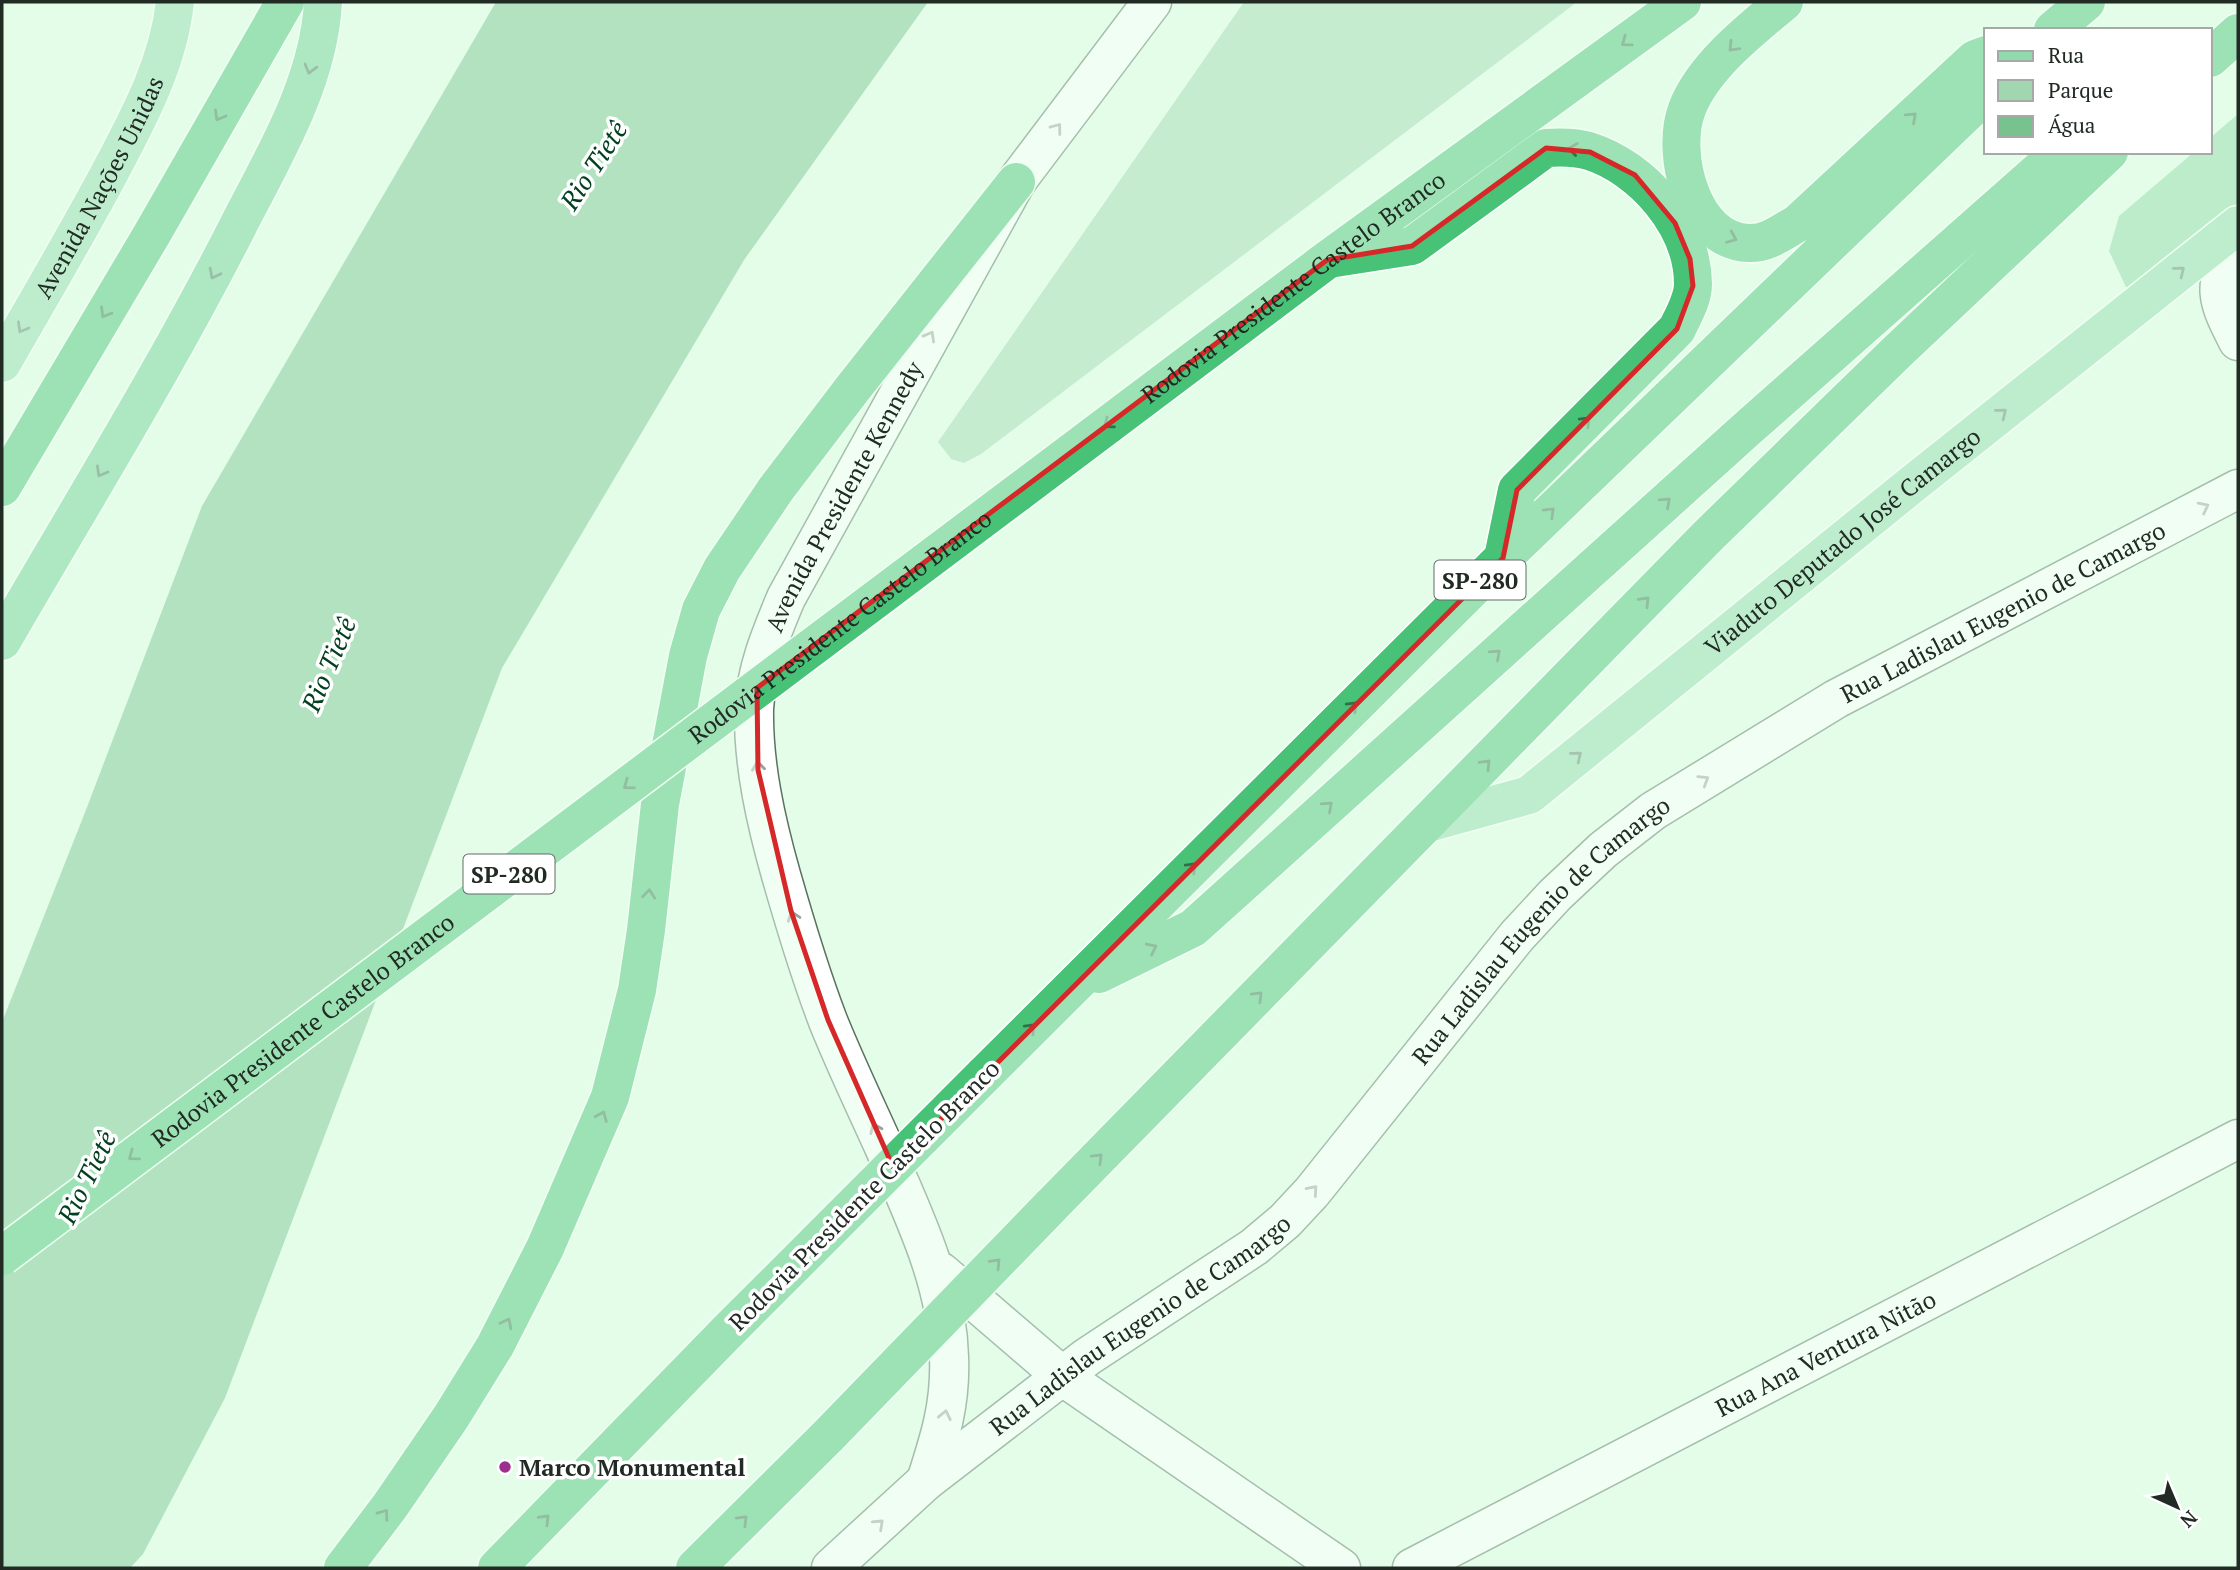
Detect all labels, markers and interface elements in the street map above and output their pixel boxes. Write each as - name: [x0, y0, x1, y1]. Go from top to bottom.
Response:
- legend: [1984, 28, 2212, 154]
- one-way arrow: [1621, 34, 1634, 46]
- one-way arrow: [1728, 39, 1741, 52]
- text: Rua: [2048, 41, 2084, 69]
- one-way arrow: [304, 62, 318, 74]
- street label: Avenida Nações Unidas: [27, 72, 171, 304]
- text: Parque: [2048, 76, 2113, 104]
- one-way arrow: [214, 109, 227, 121]
- text: Água: [2048, 111, 2096, 139]
- one-way arrow: [1904, 112, 1917, 125]
- water label: Rio Tietê: [551, 114, 634, 217]
- one-way arrow: [1049, 123, 1061, 136]
- one-way arrow: [1567, 142, 1579, 157]
- street label: Rodovia Presidente Castelo Branco: [1135, 163, 1452, 410]
- one-way arrow: [1725, 230, 1738, 243]
- one-way arrow: [208, 267, 222, 279]
- one-way arrow: [2171, 267, 2184, 279]
- one-way arrow: [101, 305, 114, 318]
- one-way arrow: [17, 320, 30, 333]
- one-way arrow: [922, 331, 935, 343]
- street label: Avenida Presidente Kennedy: [758, 355, 930, 636]
- one-way arrow: [1994, 408, 2006, 421]
- one-way arrow: [1104, 416, 1116, 429]
- one-way arrow: [1577, 416, 1590, 429]
- street label: Viaduto Deputado José Camargo: [1698, 420, 1987, 662]
- one-way arrow: [96, 464, 109, 477]
- one-way arrow: [1658, 498, 1671, 510]
- one-way arrow: [2197, 501, 2209, 515]
- street label: Rodovia Presidente Castelo Branco: [682, 502, 998, 751]
- one-way arrow: [1542, 508, 1555, 521]
- street label: Rua Ladislau Eugenio de Camargo: [1835, 514, 2171, 710]
- road number: SP-280: [1434, 560, 1526, 600]
- one-way arrow: [1636, 596, 1649, 609]
- water label: Rio Tietê: [293, 612, 363, 717]
- one-way arrow: [1488, 650, 1501, 662]
- one-way arrow: [1345, 702, 1358, 715]
- one-way arrow: [1568, 752, 1581, 764]
- one-way arrow: [1477, 759, 1490, 772]
- one-way arrow: [750, 760, 765, 772]
- one-way arrow: [1696, 775, 1709, 788]
- one-way arrow: [624, 776, 636, 789]
- street label: Rua Ladislau Eugenio de Camargo: [1404, 789, 1676, 1071]
- one-way arrow: [1319, 802, 1332, 814]
- road number: SP-280: [463, 854, 554, 894]
- one-way arrow: [1183, 862, 1196, 875]
- one-way arrow: [642, 889, 657, 900]
- street label: Rodovia Presidente Castelo Branco: [145, 906, 461, 1154]
- one-way arrow: [787, 910, 801, 923]
- one-way arrow: [1145, 943, 1157, 957]
- one-way arrow: [1250, 992, 1262, 1004]
- one-way arrow: [1022, 1023, 1035, 1036]
- street label: Rodovia Presidente Castelo Branco: [722, 1053, 1006, 1337]
- one-way arrow: [594, 1111, 608, 1123]
- one-way arrow: [870, 1123, 884, 1135]
- water label: Rio Tietê: [49, 1125, 123, 1230]
- one-way arrow: [128, 1148, 141, 1161]
- one-way arrow: [1090, 1153, 1103, 1166]
- one-way arrow: [1305, 1185, 1317, 1198]
- street label: Rua Ladislau Eugenio de Camargo: [983, 1207, 1297, 1442]
- one-way arrow: [987, 1258, 1000, 1271]
- street label: Rua Ana Ventura Nitão: [1710, 1283, 1941, 1424]
- one-way arrow: [499, 1318, 513, 1330]
- one-way arrow: [937, 1409, 952, 1421]
- place label: Marco Monumental: [519, 1451, 745, 1483]
- marker: Marco Monumental: [497, 1459, 513, 1475]
- north arrow: [2142, 1472, 2212, 1542]
- text: N: [2175, 1506, 2203, 1534]
- one-way arrow: [376, 1509, 388, 1522]
- one-way arrow: [537, 1515, 550, 1528]
- one-way arrow: [735, 1515, 748, 1528]
- one-way arrow: [871, 1520, 884, 1533]

